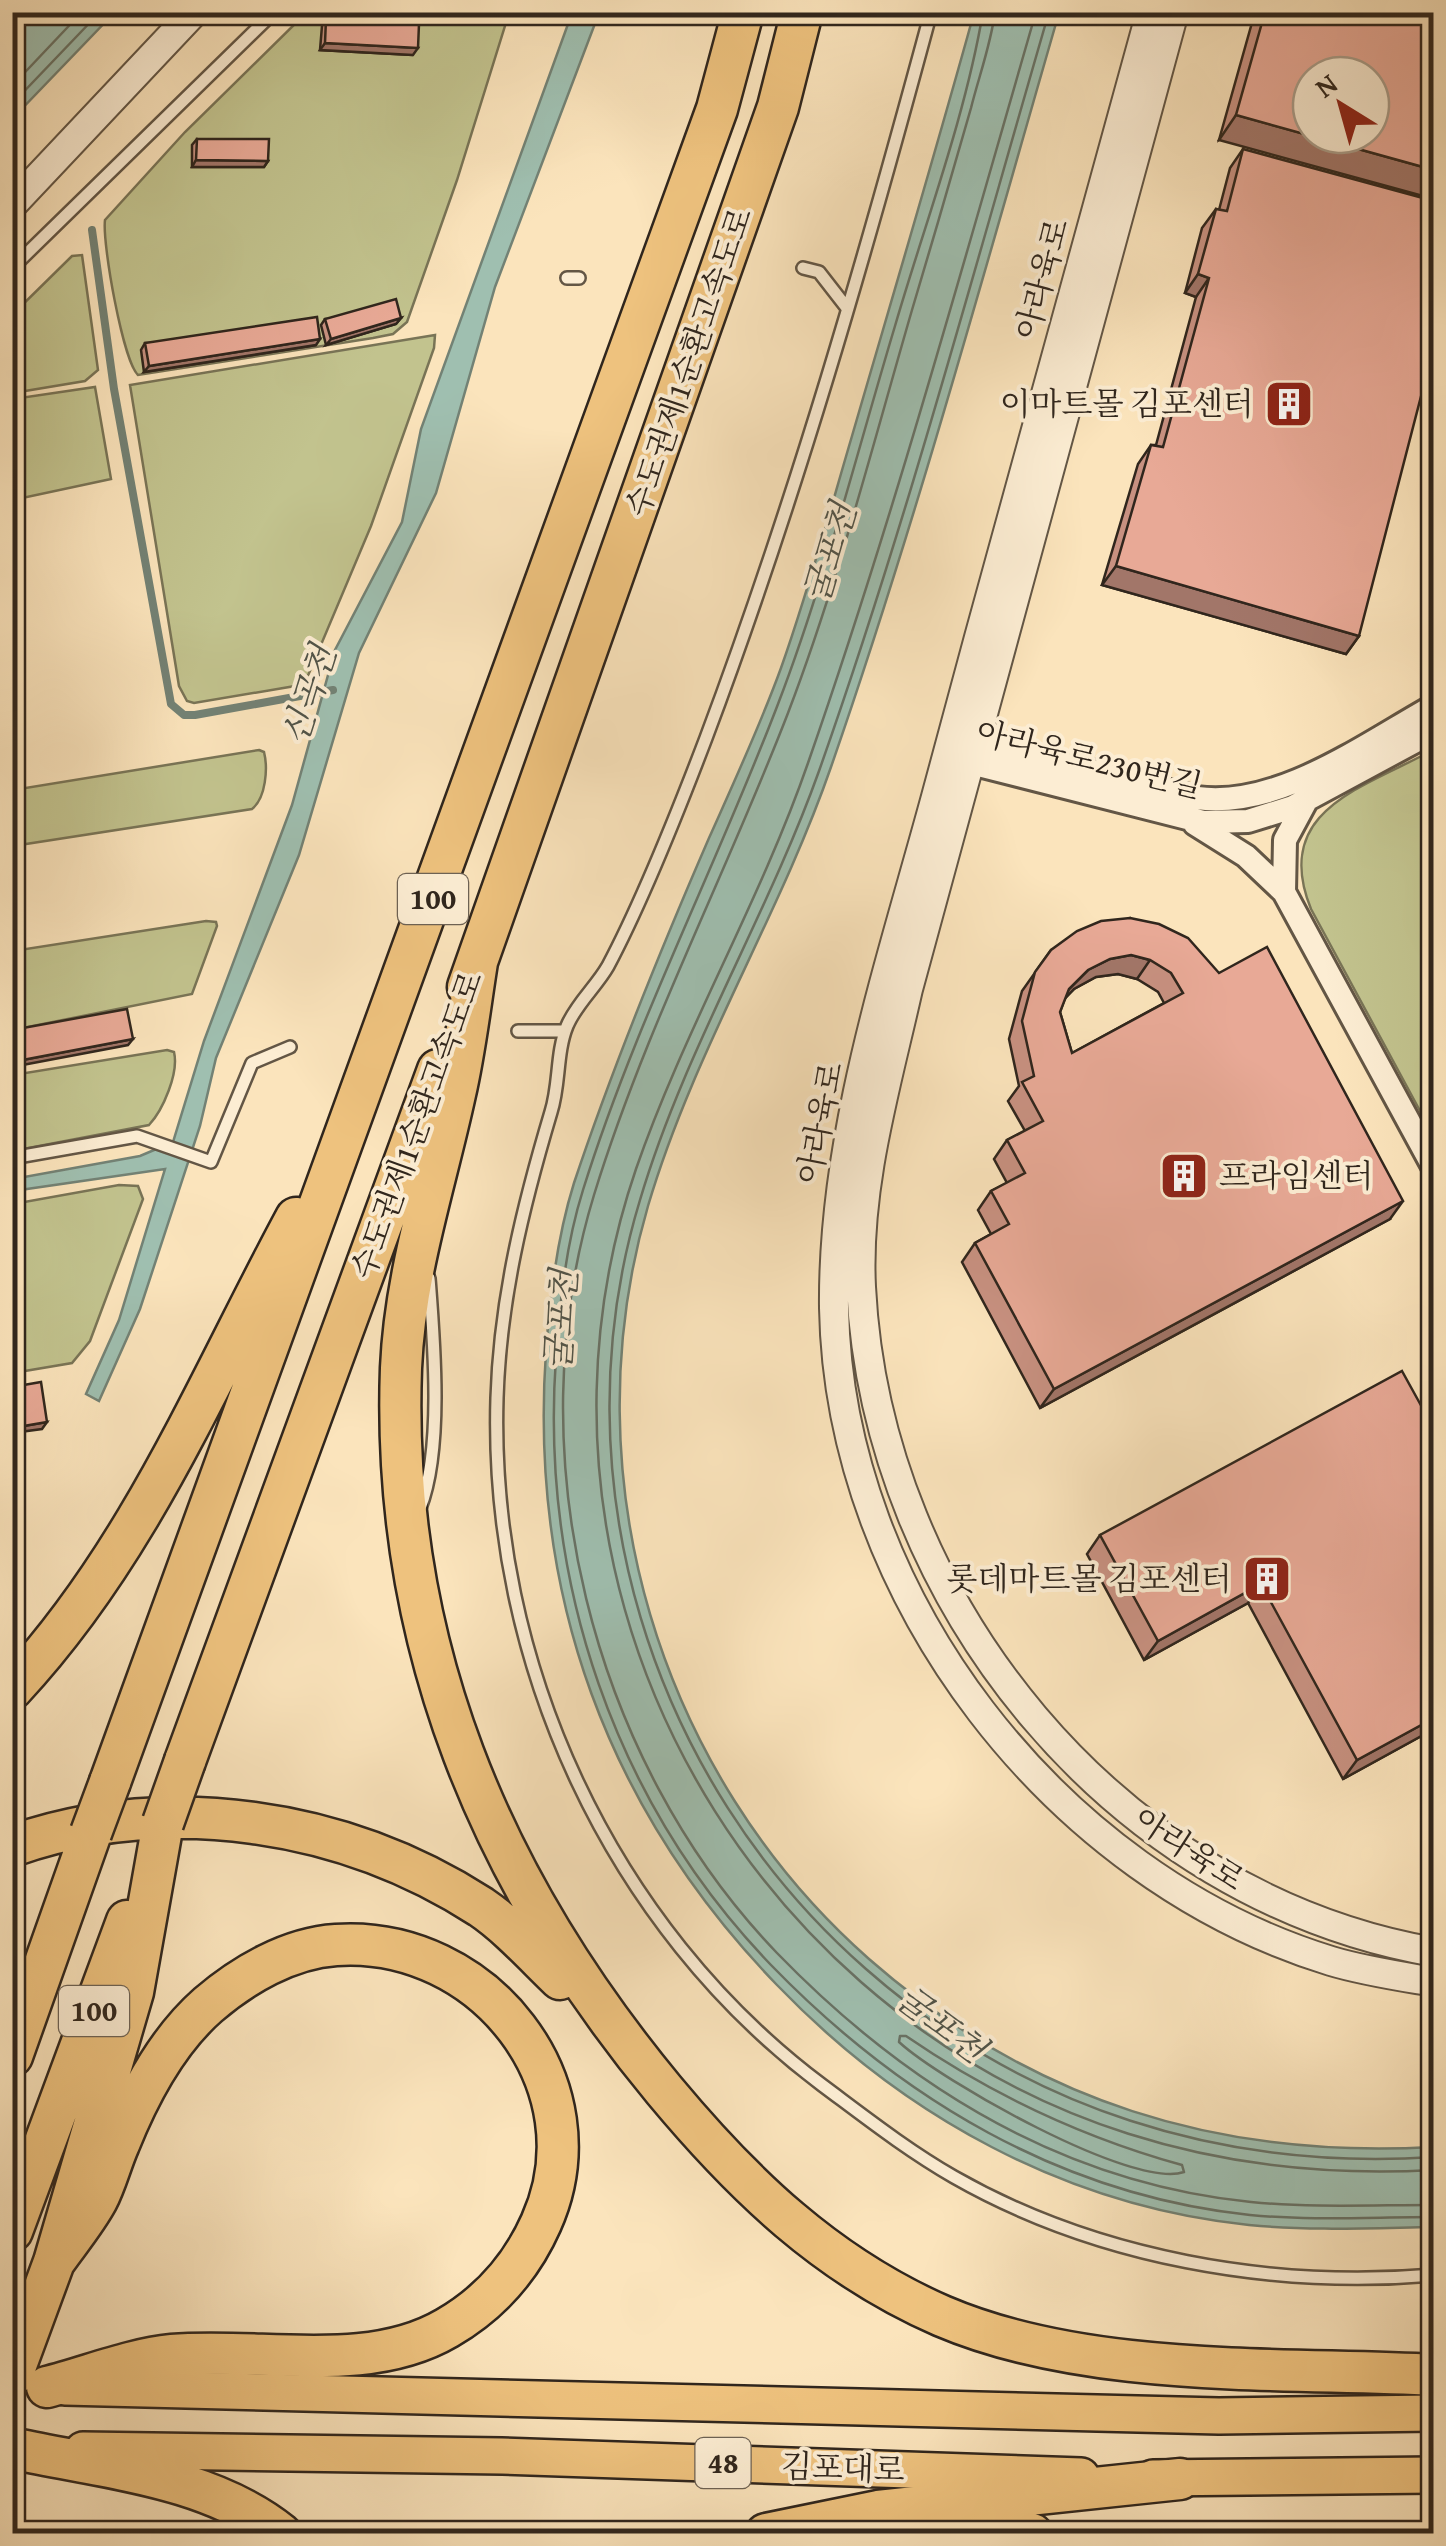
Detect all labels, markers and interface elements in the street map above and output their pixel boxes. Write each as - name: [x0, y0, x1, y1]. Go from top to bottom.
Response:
- north arrow: [1291, 55, 1391, 155]
- text: N: [1306, 62, 1346, 107]
- street label: 수도권제1순환고속도로: [613, 201, 764, 523]
- street label: 아라육로: [1003, 213, 1080, 345]
- building icon: 이마트몰 김포센터: [1263, 378, 1315, 430]
- place label: 이마트몰 김포센터: [1000, 380, 1254, 427]
- water label: 굴포천: [790, 495, 869, 609]
- water label: 신곡천: [269, 637, 349, 751]
- street label: 아라육로230번길: [971, 708, 1207, 809]
- road number: 100: [398, 874, 468, 924]
- street label: 수도권제1순환고속도로: [339, 964, 494, 1285]
- street label: 아라육로: [785, 1058, 854, 1188]
- building icon: 프라임센터: [1158, 1150, 1210, 1202]
- place label: 프라임센터: [1219, 1152, 1374, 1199]
- water label: 굴포천: [532, 1265, 590, 1372]
- building icon: 롯데마트몰 김포센터: [1241, 1553, 1293, 1605]
- place label: 롯데마트몰 김포센터: [947, 1555, 1232, 1602]
- street label: 아라육로: [1125, 1795, 1254, 1902]
- water label: 굴포천: [885, 1973, 999, 2076]
- road number: 100: [59, 1986, 129, 2036]
- road number: 48: [696, 2438, 750, 2488]
- street label: 김포대로: [780, 2442, 906, 2493]

